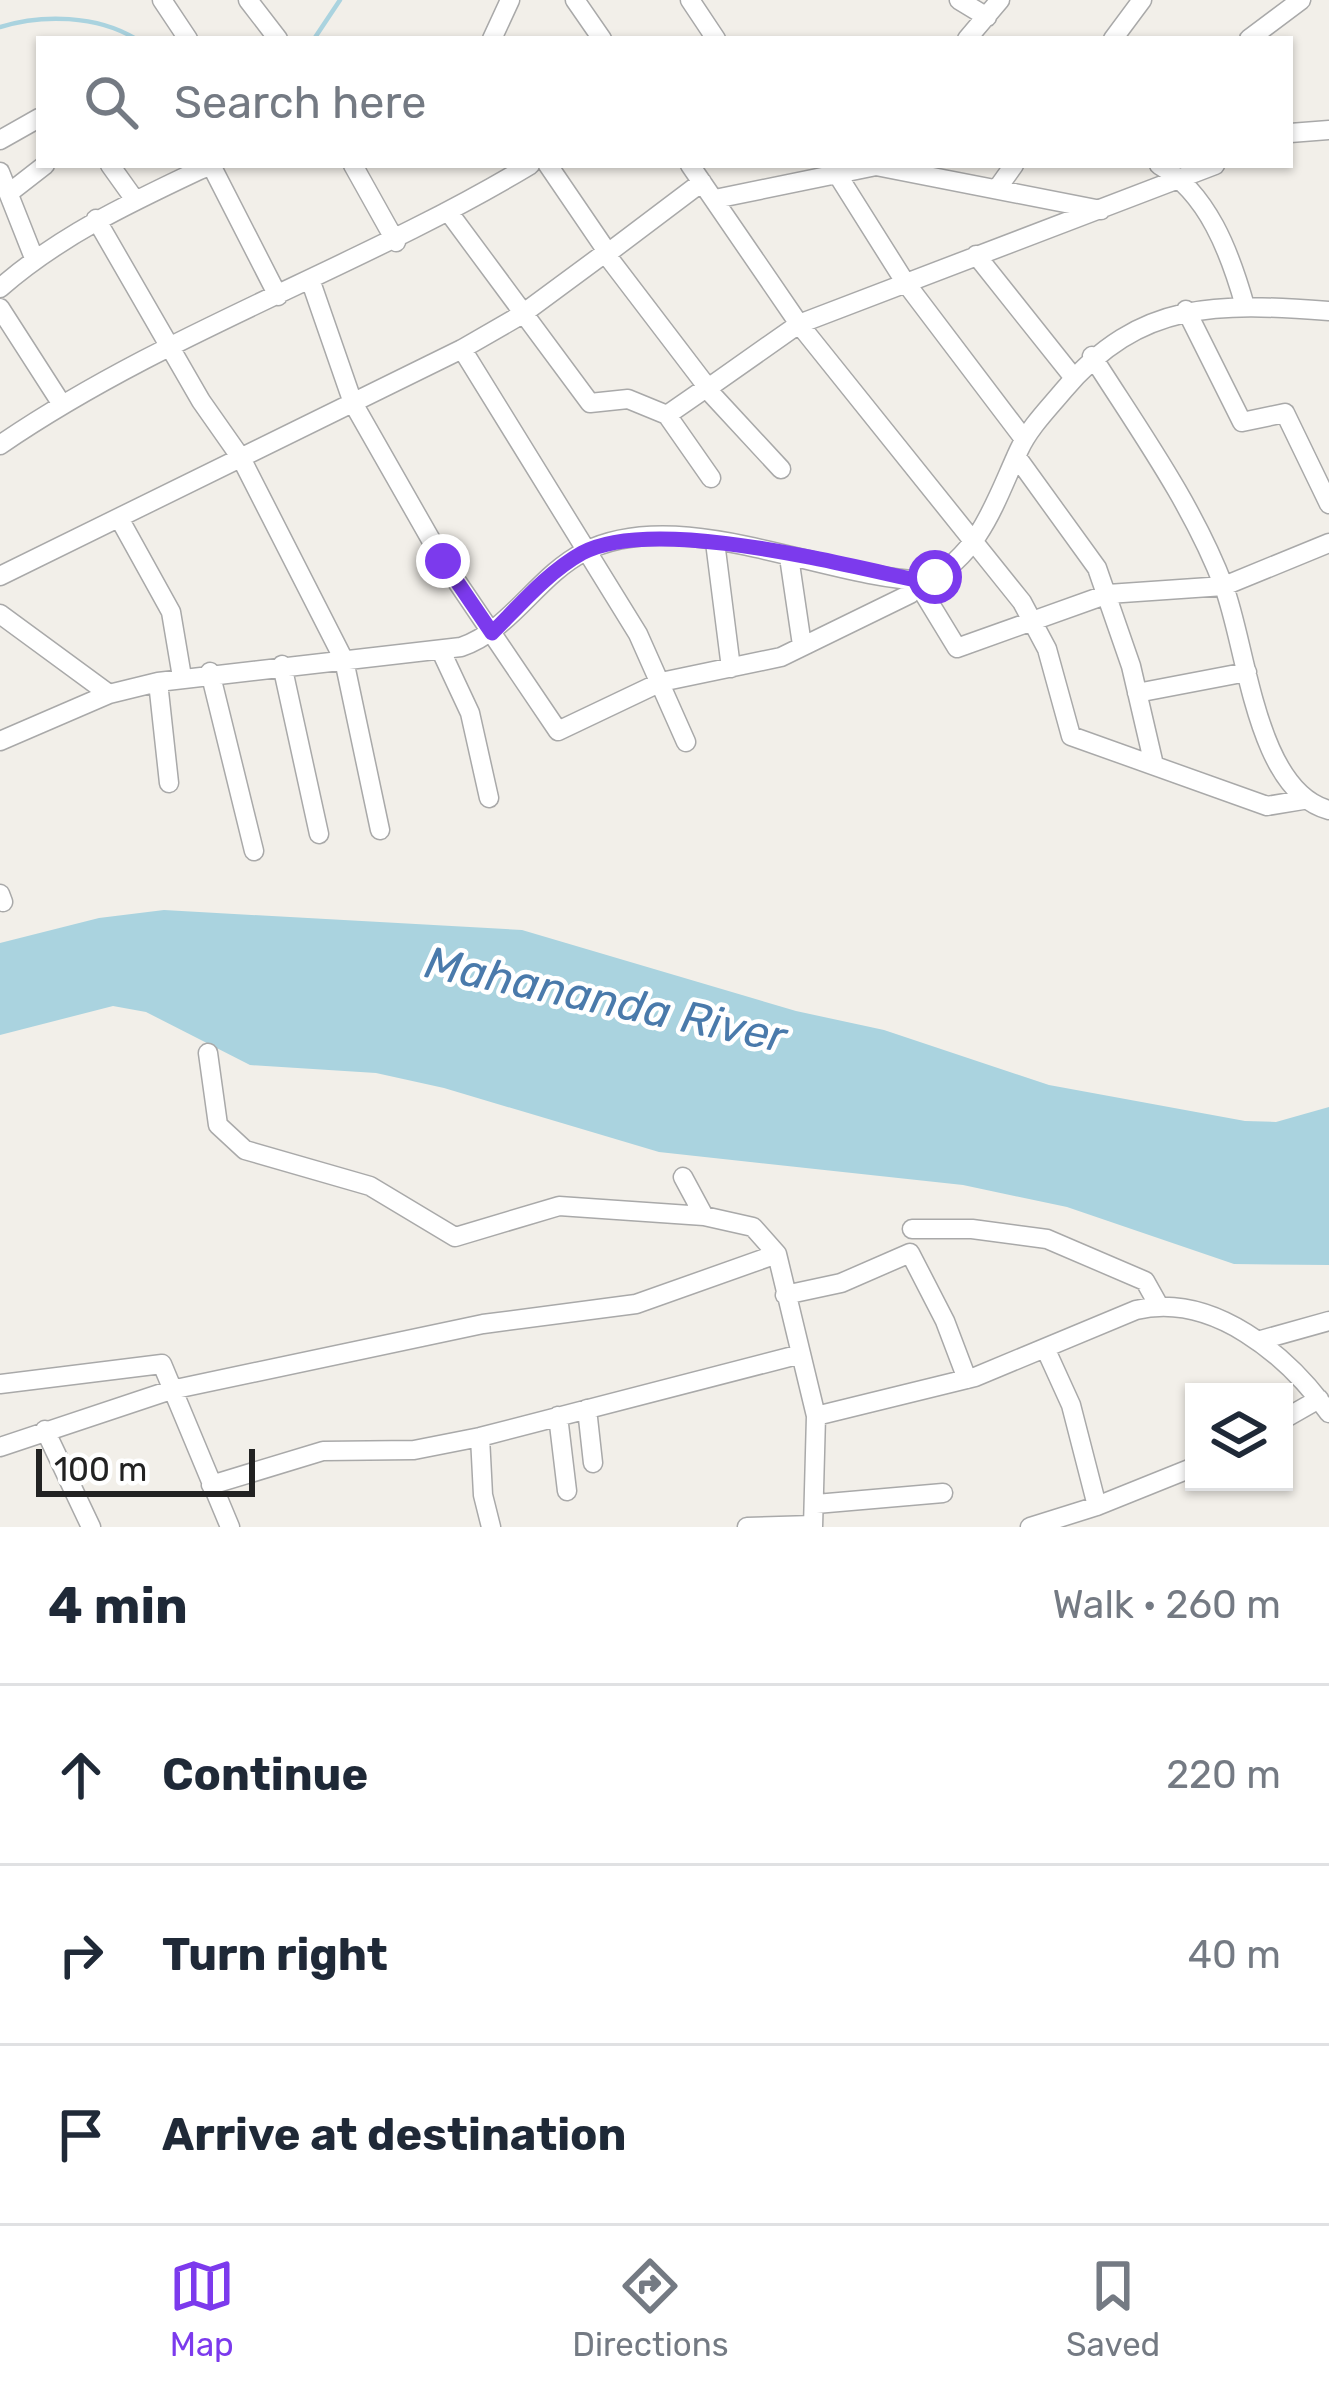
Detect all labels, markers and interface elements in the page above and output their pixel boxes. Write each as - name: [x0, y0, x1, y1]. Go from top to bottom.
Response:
- search box: [36, 36, 1293, 168]
- icon: search: [78, 69, 144, 135]
- text: Search here: [174, 76, 426, 129]
- route end: [416, 534, 470, 588]
- route start: [908, 550, 962, 604]
- water label: Mahananda River: [420, 935, 793, 1064]
- map controls: [1185, 1383, 1293, 1491]
- button: layers: [1185, 1383, 1293, 1491]
- scale bar: [36, 1443, 255, 1496]
- text: 100 m: [54, 1450, 147, 1489]
- text: 4 min: [48, 1575, 188, 1636]
- text: Walk · 260 m: [1052, 1582, 1281, 1628]
- icon: ahead: [48, 1742, 114, 1808]
- text: Continue: [162, 1748, 368, 1801]
- text: 220 m: [1166, 1752, 1281, 1798]
- icon: right: [48, 1922, 114, 1988]
- text: Turn right: [162, 1928, 388, 1981]
- text: 40 m: [1188, 1932, 1281, 1978]
- icon: arrive: [48, 2102, 114, 2168]
- text: Arrive at destination: [162, 2108, 627, 2161]
- tab: Map: [169, 2253, 235, 2364]
- tab: Directions: [572, 2253, 729, 2364]
- tab: Saved: [1066, 2253, 1160, 2364]

